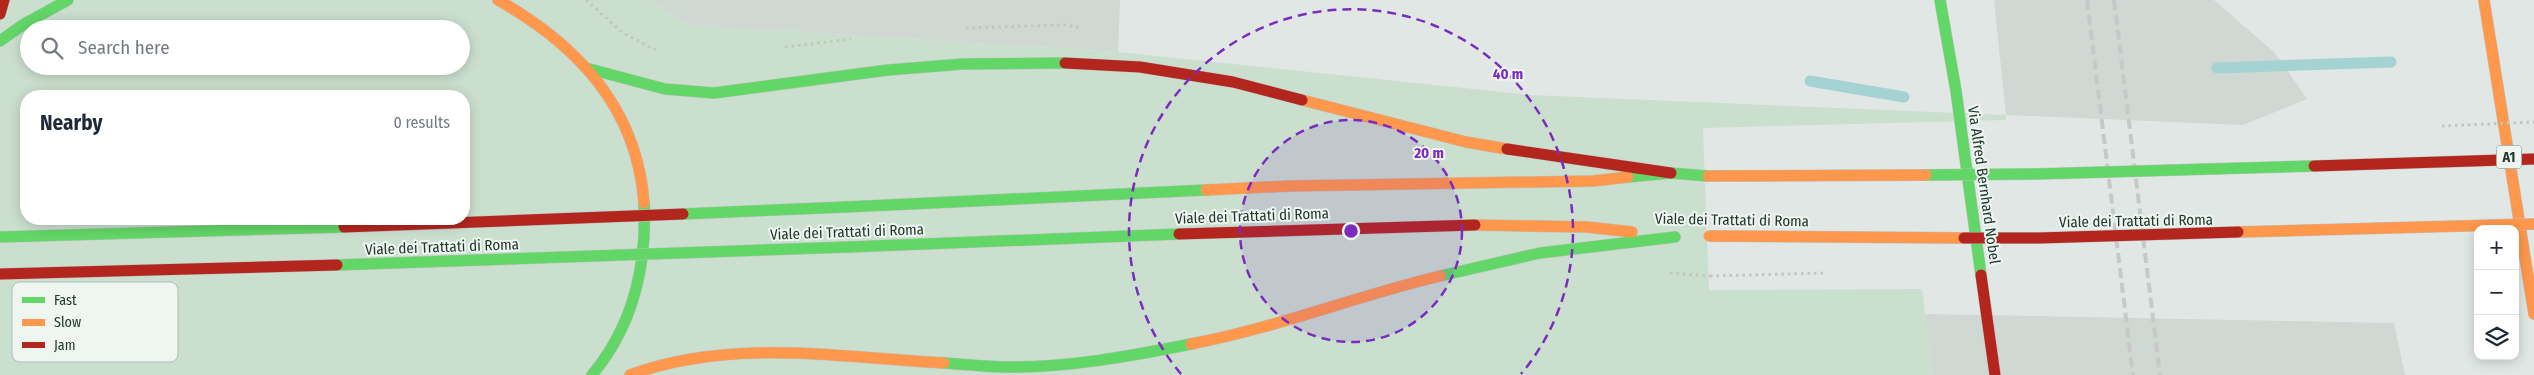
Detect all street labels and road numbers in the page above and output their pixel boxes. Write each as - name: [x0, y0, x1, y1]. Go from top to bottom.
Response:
- street label: Via Alfred Bernhard Nobel: [1964, 105, 2004, 265]
- road number: A1: [2496, 146, 2522, 168]
- street label: Viale dei Trattati di Roma: [1175, 204, 1329, 228]
- street label: Viale dei Trattati di Roma: [1655, 210, 1809, 230]
- street label: Viale dei Trattati di Roma: [2059, 211, 2213, 231]
- street label: Viale dei Trattati di Roma: [770, 220, 924, 244]
- street label: Viale dei Trattati di Roma: [365, 235, 519, 259]

